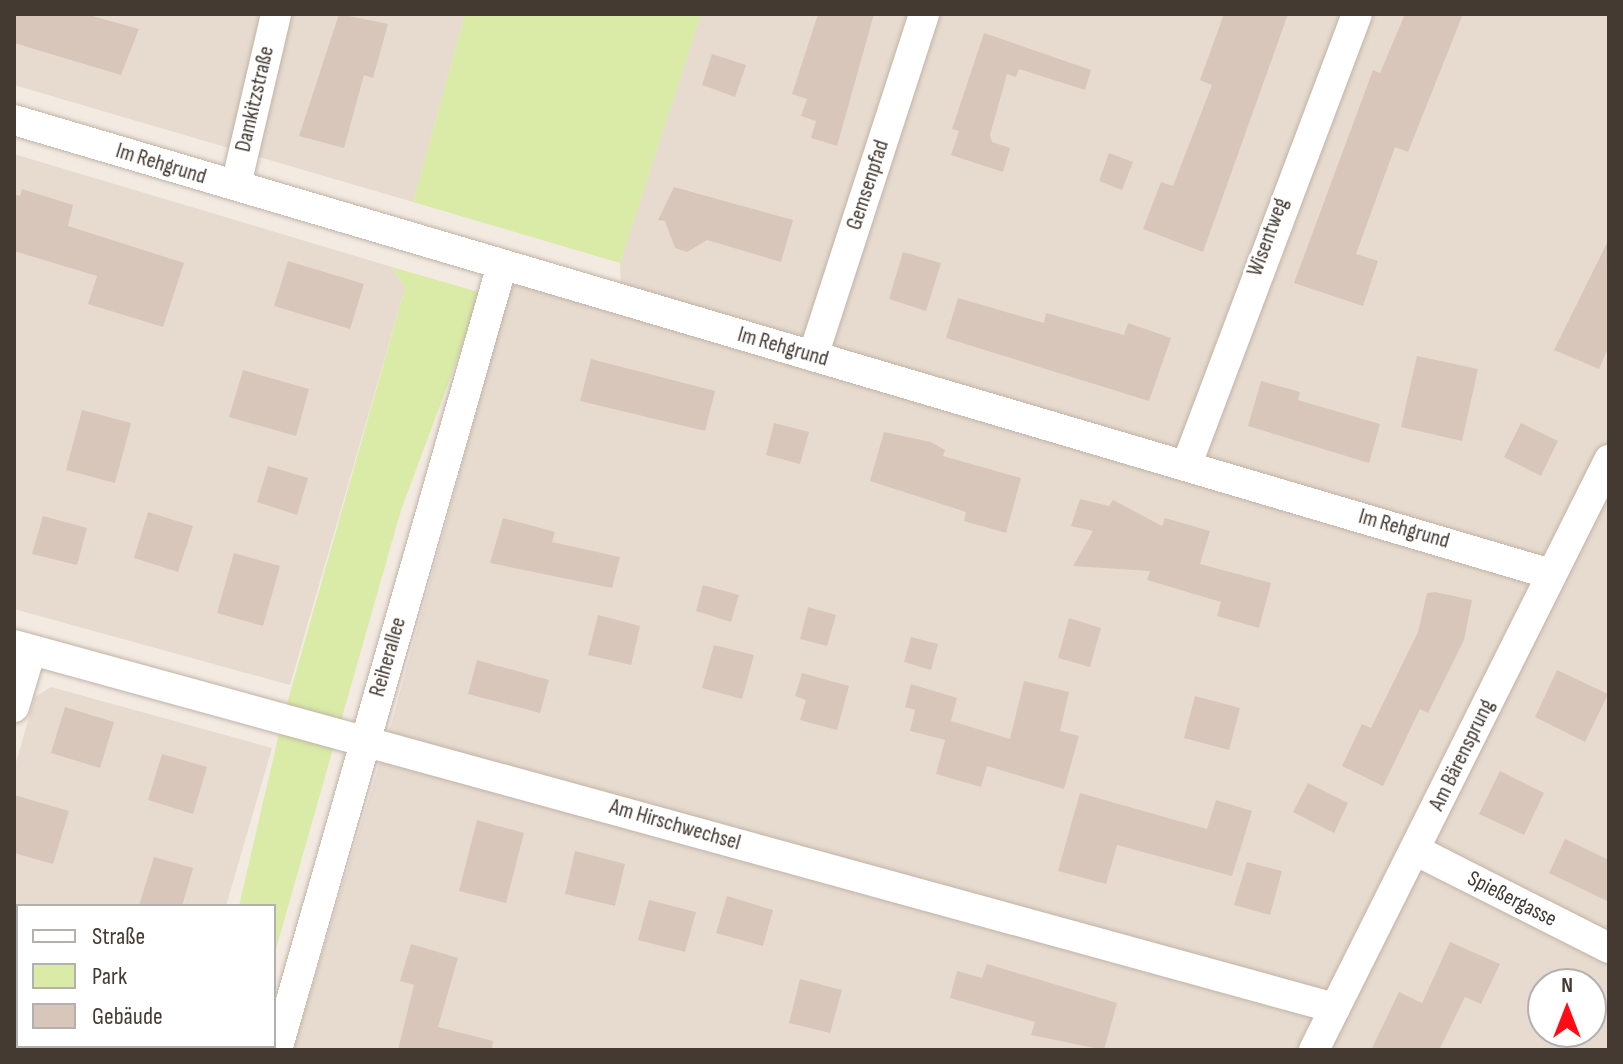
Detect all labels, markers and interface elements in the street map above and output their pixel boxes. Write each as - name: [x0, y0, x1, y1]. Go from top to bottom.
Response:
- street label: Damkitzstraße: [230, 44, 280, 154]
- street label: Gemsenpfad: [841, 137, 895, 233]
- street label: Im Rehgrund: [113, 138, 209, 190]
- street label: Wisentweg: [1242, 194, 1294, 280]
- street label: Im Rehgrund: [735, 321, 831, 373]
- street label: Im Rehgrund: [1356, 503, 1452, 555]
- street label: Reiherallee: [364, 614, 412, 700]
- street label: Am Bärensprung: [1424, 695, 1500, 815]
- street label: Am Hirschwechsel: [606, 794, 744, 856]
- street label: Spießergasse: [1463, 865, 1561, 933]
- legend: [16, 904, 276, 1048]
- text: Straße: [92, 922, 145, 951]
- text: Park: [92, 962, 127, 991]
- north arrow: [1527, 968, 1607, 1048]
- text: N: [1561, 972, 1573, 999]
- text: Gebäude: [92, 1002, 163, 1031]

